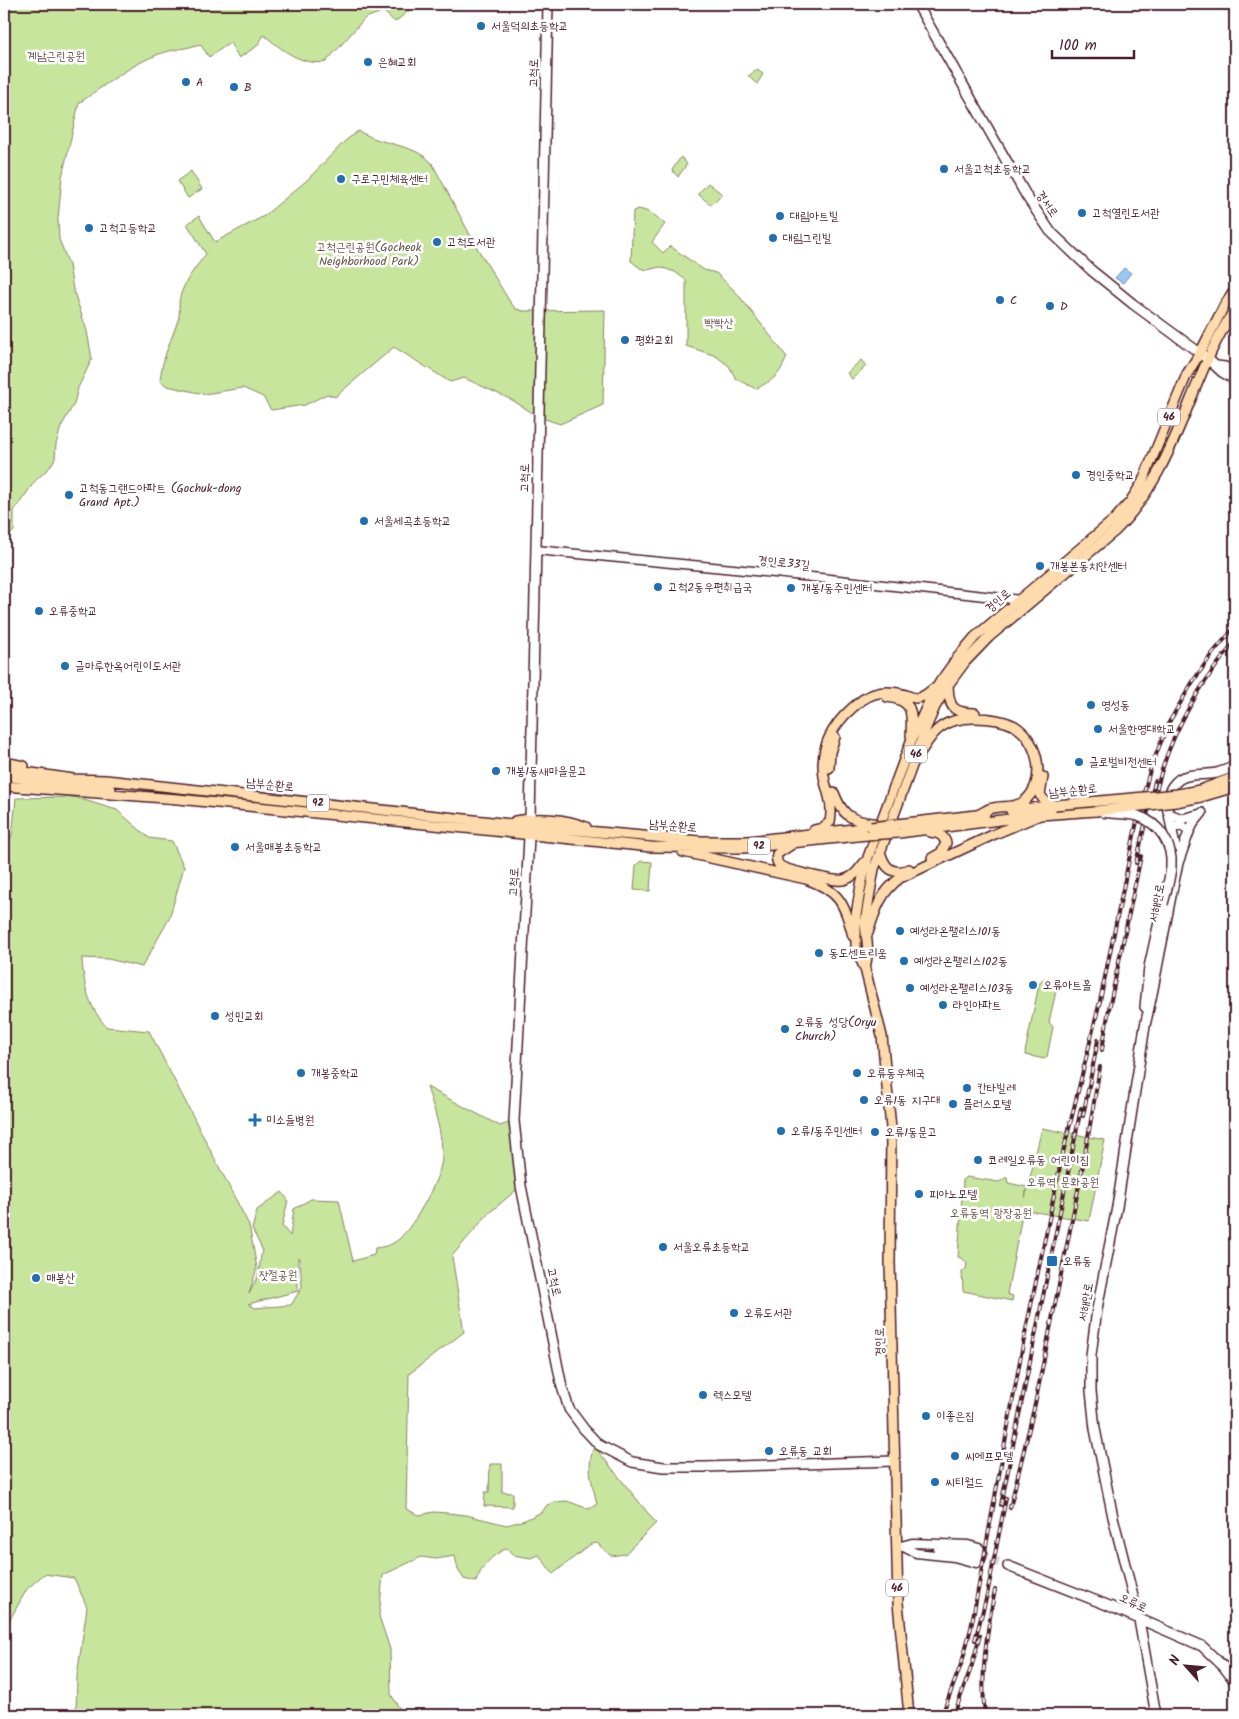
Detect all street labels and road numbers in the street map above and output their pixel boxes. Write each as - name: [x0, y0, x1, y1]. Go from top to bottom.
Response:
- street label: 고척로: [524, 58, 544, 88]
- street label: 경서로: [1031, 187, 1063, 221]
- road number: 46: [1158, 408, 1180, 426]
- street label: 고척로: [515, 463, 535, 493]
- street label: 경인로33길: [757, 551, 811, 575]
- street label: 경인로: [981, 584, 1015, 618]
- road number: 46: [905, 746, 927, 762]
- street label: 남부순환로: [245, 773, 295, 797]
- street label: 남부순환로: [1048, 779, 1098, 803]
- road number: 92: [307, 794, 329, 811]
- street label: 남부순환로: [648, 814, 698, 838]
- road number: 92: [748, 838, 770, 854]
- street label: 고척로: [504, 867, 524, 897]
- street label: 서해안로: [1144, 882, 1170, 924]
- street label: 고척로: [542, 1266, 566, 1298]
- street label: 서해안로: [1073, 1281, 1099, 1323]
- street label: 경인로: [870, 1327, 890, 1357]
- road number: 46: [886, 1580, 908, 1596]
- street label: 오류로: [1116, 1588, 1150, 1618]

